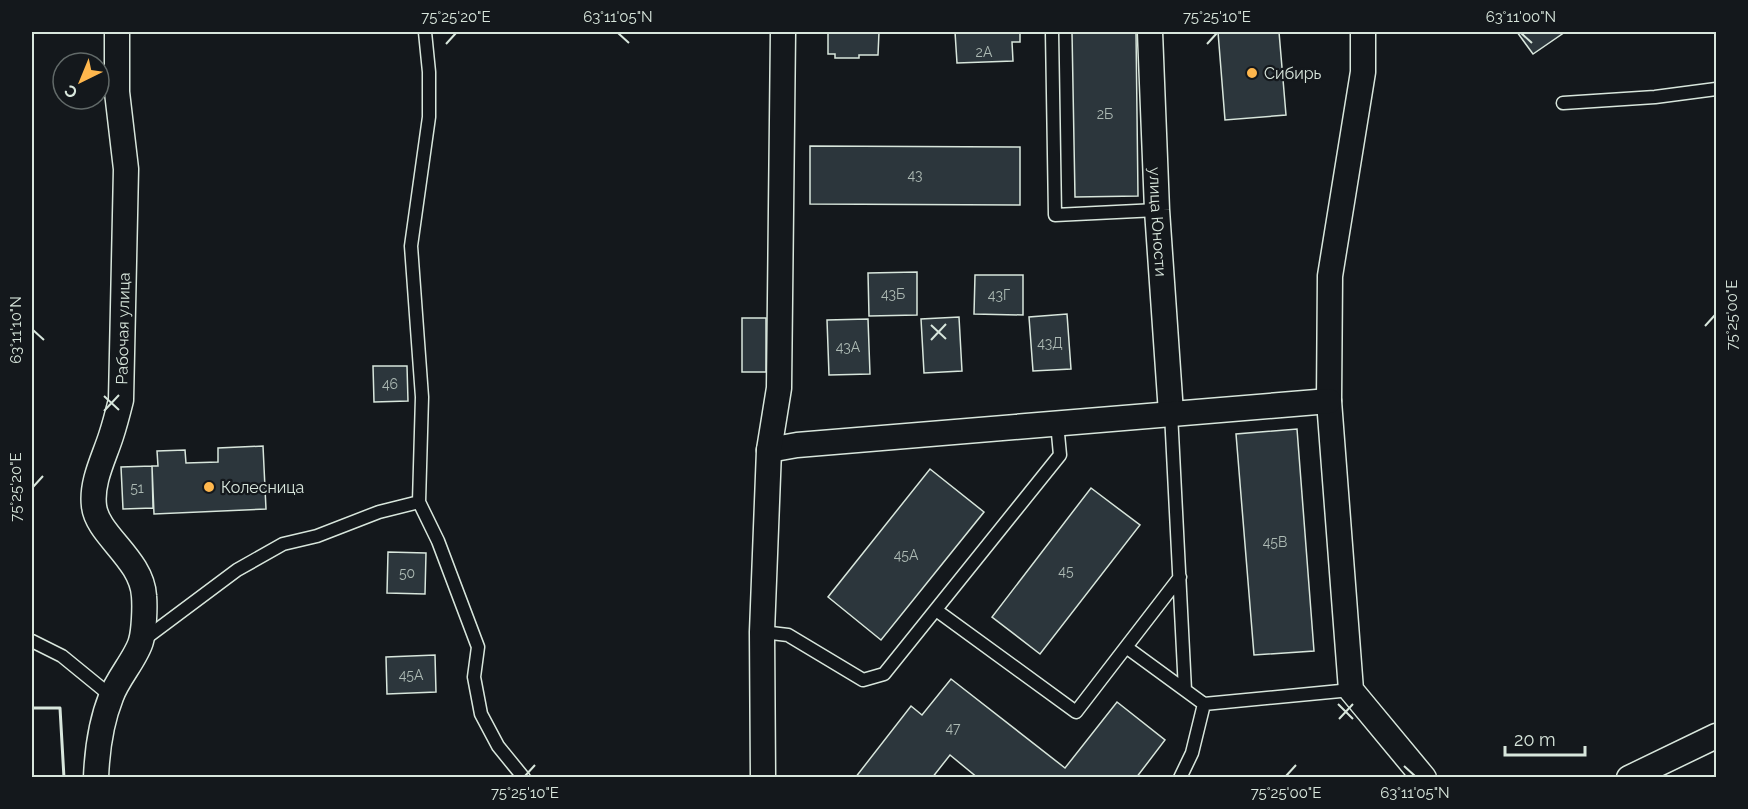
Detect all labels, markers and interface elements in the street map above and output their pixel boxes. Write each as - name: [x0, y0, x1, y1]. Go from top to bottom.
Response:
- text: 75°25'20"E: [421, 8, 491, 26]
- text: 63°11'05"N: [583, 8, 653, 26]
- text: 75°25'10"E: [1183, 8, 1251, 26]
- text: 63°11'00"N: [1486, 8, 1556, 26]
- house number: 2А: [976, 44, 993, 60]
- north arrow: [51, 51, 111, 111]
- place label: Сибирь: [1264, 64, 1322, 83]
- marker: Сибирь: [1245, 66, 1259, 80]
- text: С: [61, 81, 82, 102]
- house number: 2Б: [1097, 106, 1113, 122]
- house number: 43: [907, 167, 923, 183]
- street label: улица Юности: [1145, 167, 1171, 277]
- street label: Рабочая улица: [112, 272, 134, 385]
- text: 75°25'00"E: [1723, 280, 1741, 350]
- house number: 43Б: [881, 286, 905, 302]
- house number: 43Г: [988, 287, 1010, 303]
- text: 63°11'10"N: [7, 296, 25, 364]
- house number: 43Д: [1037, 335, 1063, 351]
- house number: 43А: [836, 339, 861, 355]
- house number: 46: [382, 376, 398, 392]
- text: 75°25'20"E: [7, 452, 25, 522]
- place label: Колесница: [221, 478, 304, 497]
- house number: 51: [130, 480, 144, 496]
- marker: Колесница: [202, 480, 216, 494]
- house number: 45В: [1263, 534, 1287, 550]
- house number: 45А: [894, 547, 919, 563]
- house number: 45: [1058, 563, 1074, 579]
- house number: 50: [399, 565, 415, 581]
- house number: 45А: [399, 667, 424, 683]
- scale bar: [1505, 719, 1584, 757]
- house number: 47: [945, 720, 961, 736]
- text: 20 m: [1514, 729, 1556, 750]
- text: 75°25'10"E: [491, 784, 559, 802]
- text: 75°25'00"E: [1251, 784, 1321, 802]
- text: 63°11'05"N: [1380, 784, 1450, 802]

